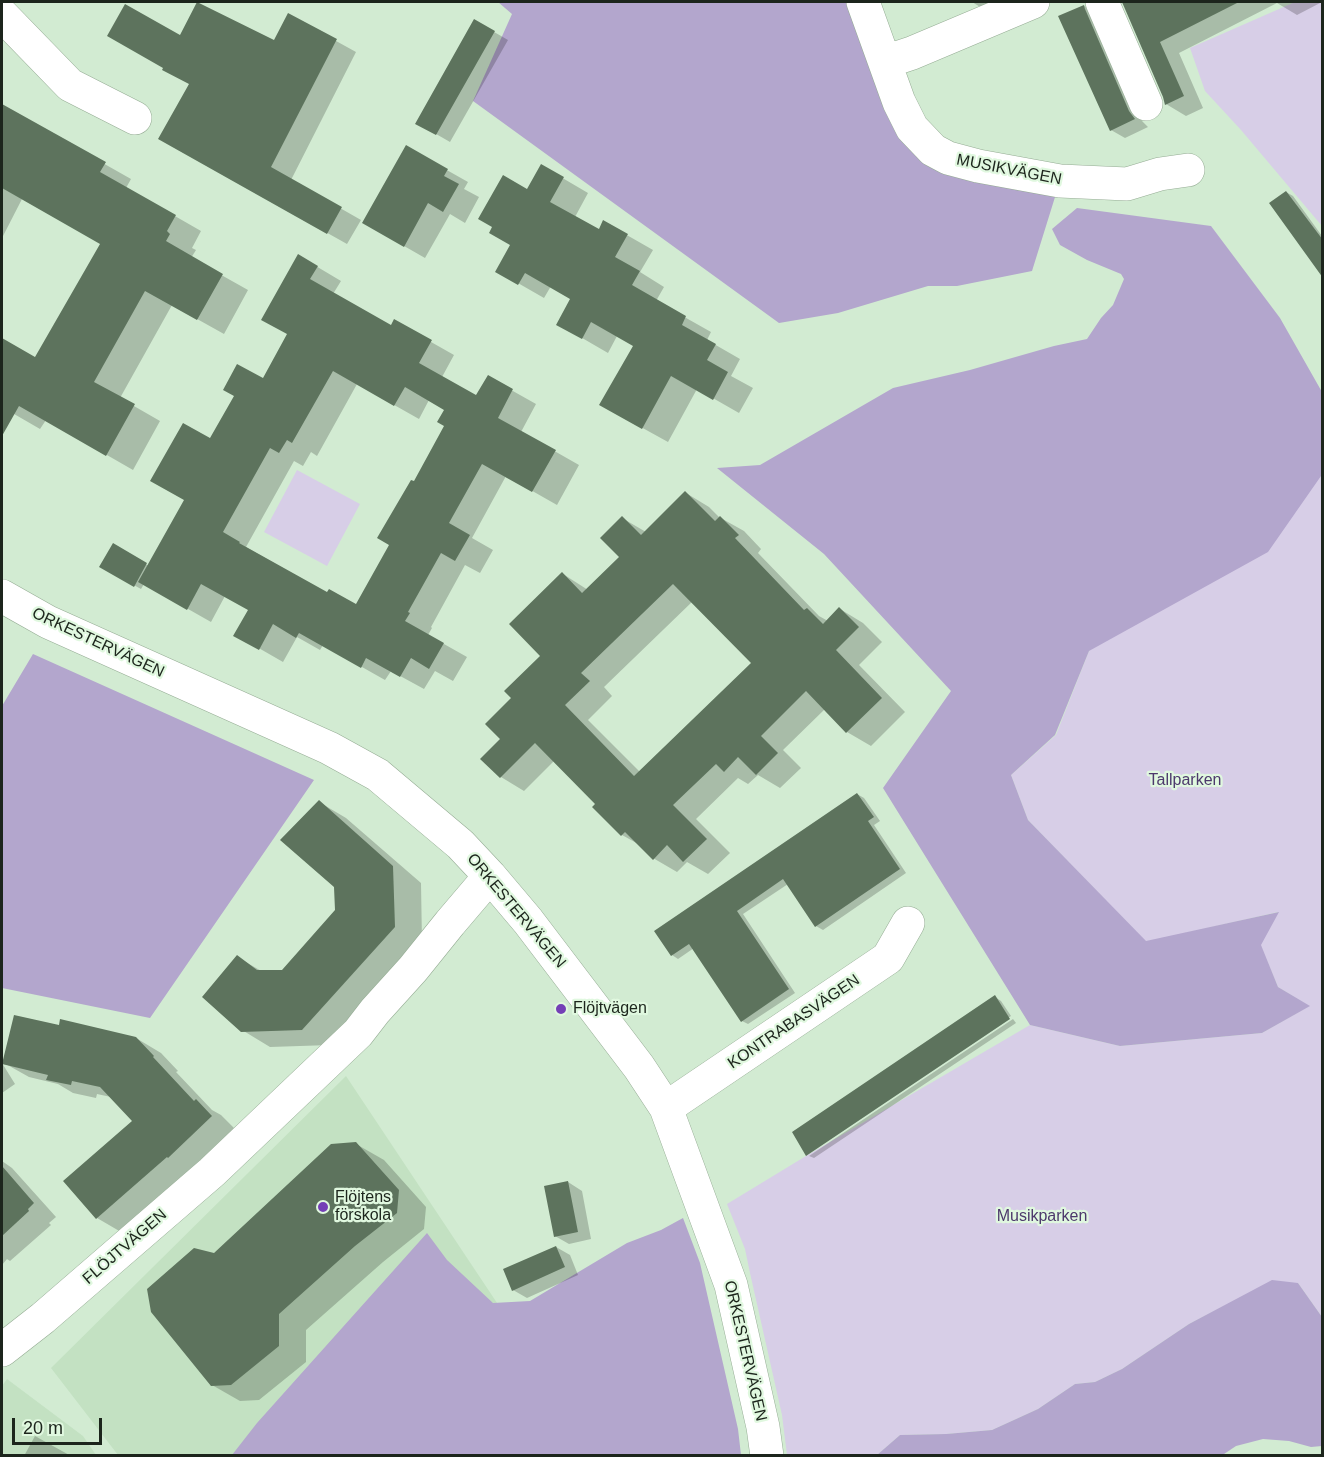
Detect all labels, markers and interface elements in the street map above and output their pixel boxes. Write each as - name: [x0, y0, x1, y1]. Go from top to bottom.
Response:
- street label: MUSIKVÄGEN: [955, 150, 1063, 190]
- street label: ORKESTERVÄGEN: [29, 604, 167, 682]
- park label: Tallparken: [1149, 771, 1221, 791]
- street label: ORKESTERVÄGEN: [462, 850, 570, 972]
- street label: KONTRABASVÄGEN: [725, 971, 863, 1073]
- place label: Flöjtvägen: [573, 999, 647, 1019]
- marker: Flöjtvägen: [554, 1002, 568, 1016]
- place label: Flöjtens förskola: [335, 1188, 391, 1226]
- marker: Flöjtens förskola: [316, 1200, 330, 1214]
- street label: FLÖJTVÄGEN: [79, 1205, 171, 1289]
- park label: Musikparken: [997, 1207, 1087, 1227]
- street label: ORKESTERVÄGEN: [719, 1279, 771, 1423]
- scale bar: [15, 1406, 105, 1444]
- text: 20 m: [23, 1418, 63, 1438]

